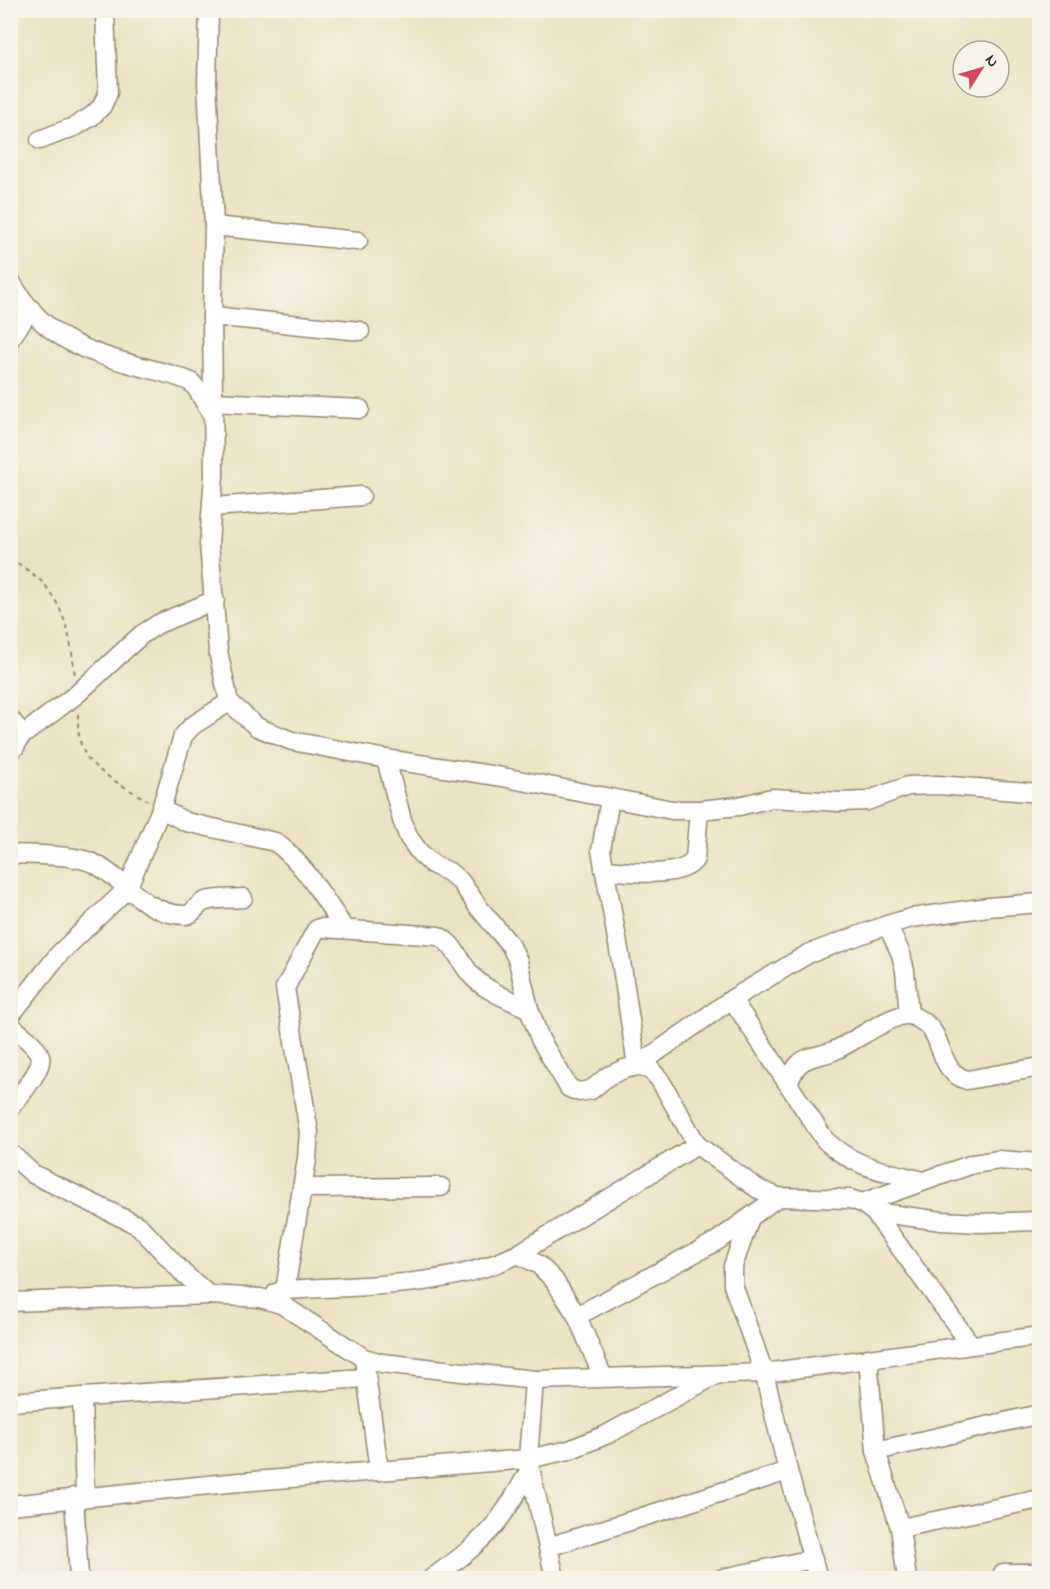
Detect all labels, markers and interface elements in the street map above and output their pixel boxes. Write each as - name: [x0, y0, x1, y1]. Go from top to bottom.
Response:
- north arrow: [951, 39, 1011, 99]
- text: N: [979, 50, 1004, 73]

